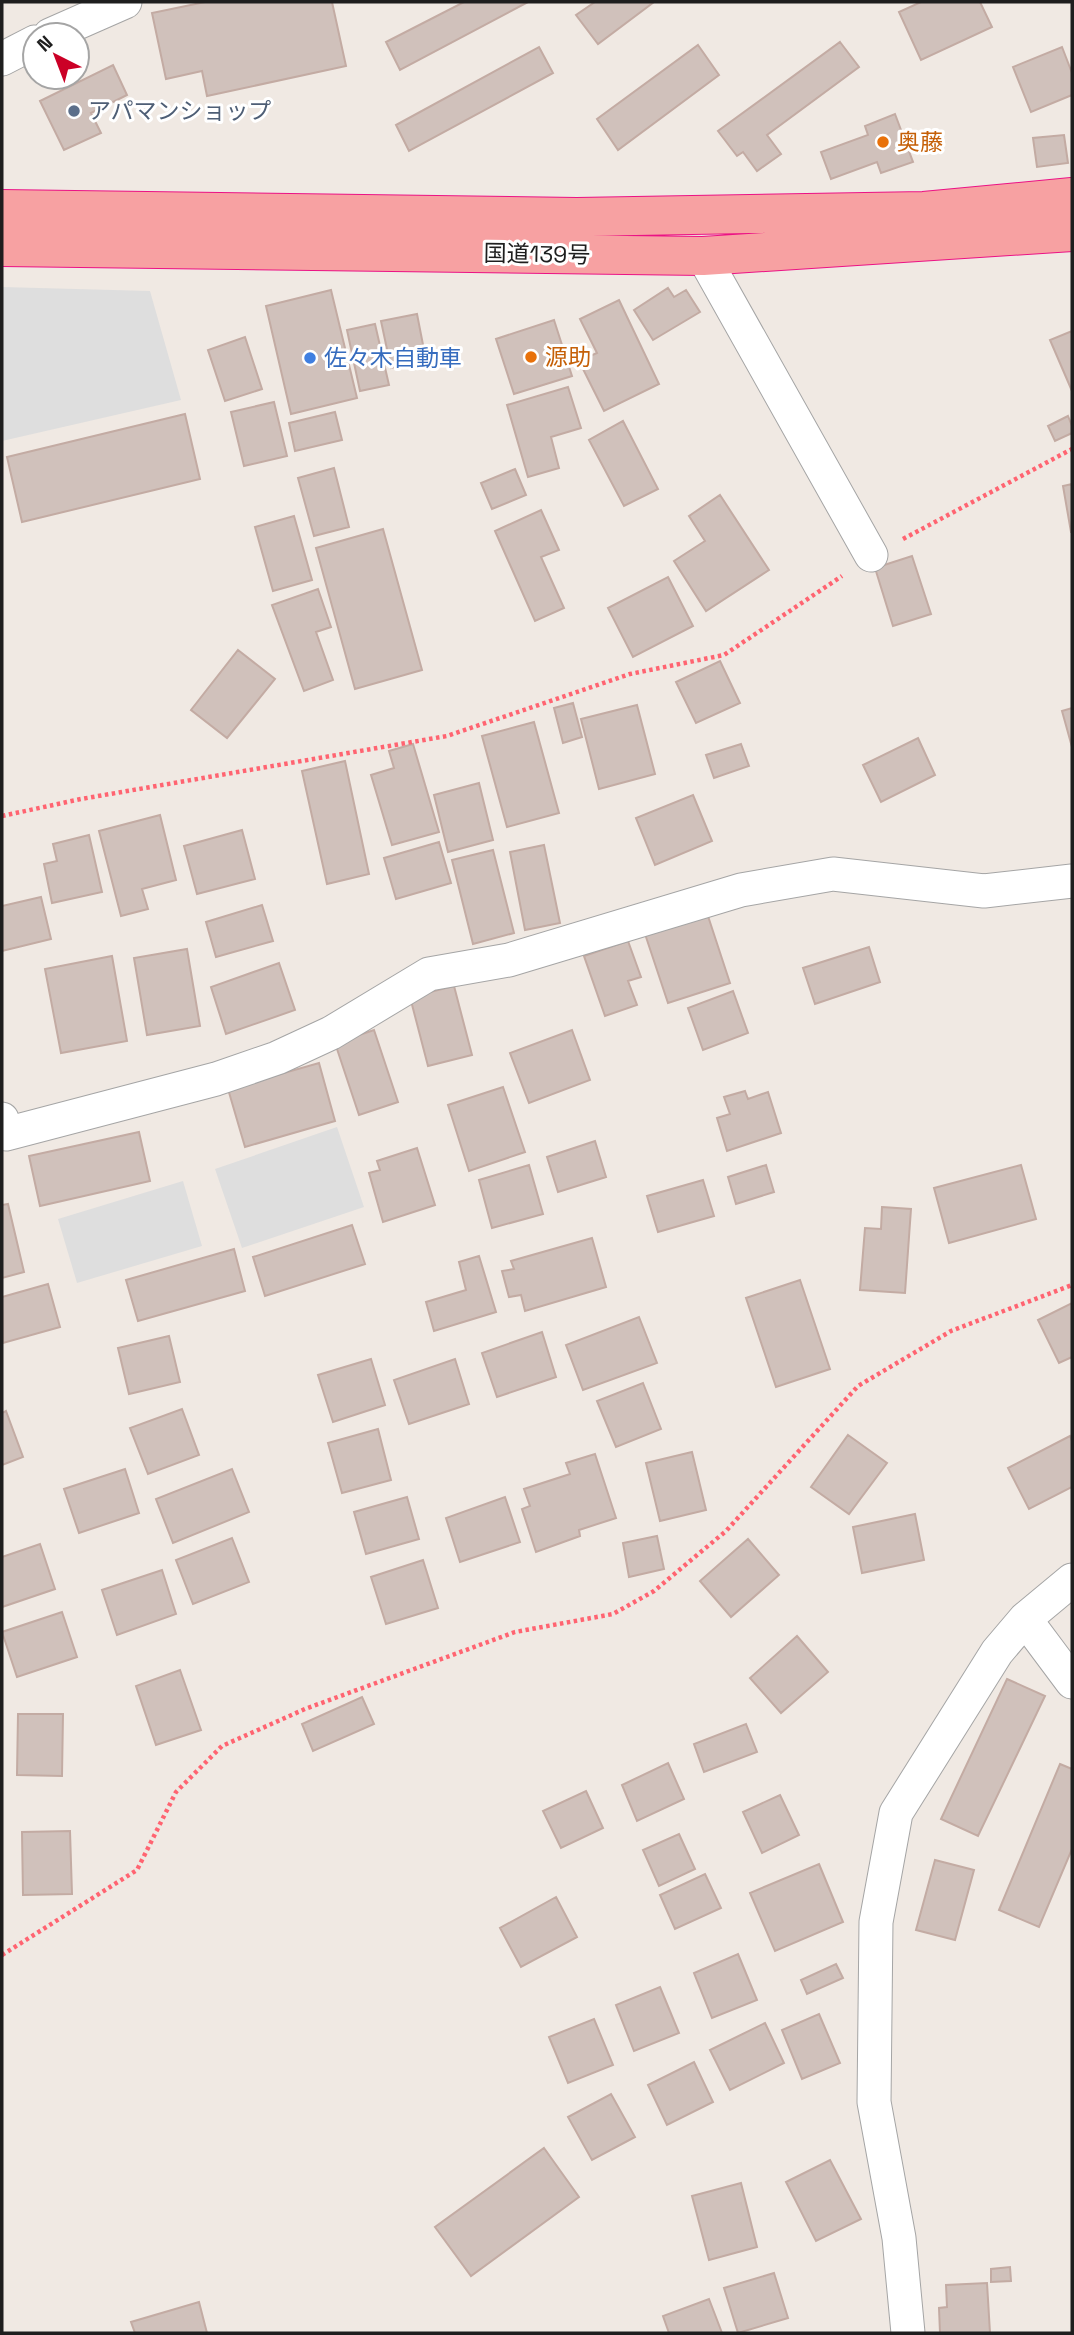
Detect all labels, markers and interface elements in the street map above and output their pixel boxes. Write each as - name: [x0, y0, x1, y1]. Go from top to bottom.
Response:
- north arrow: [21, 21, 91, 91]
- text: N: [32, 30, 58, 57]
- place label: アパマンショップ: [88, 96, 272, 126]
- marker: アパマンショップ: [66, 103, 82, 119]
- place label: 奥藤: [897, 127, 943, 157]
- marker: 奥藤: [875, 134, 891, 150]
- street label: 国道139号: [483, 238, 591, 270]
- place label: 源助: [545, 342, 591, 372]
- place label: 佐々木自動車: [324, 343, 462, 373]
- marker: 源助: [523, 349, 539, 365]
- marker: 佐々木自動車: [302, 350, 318, 366]

